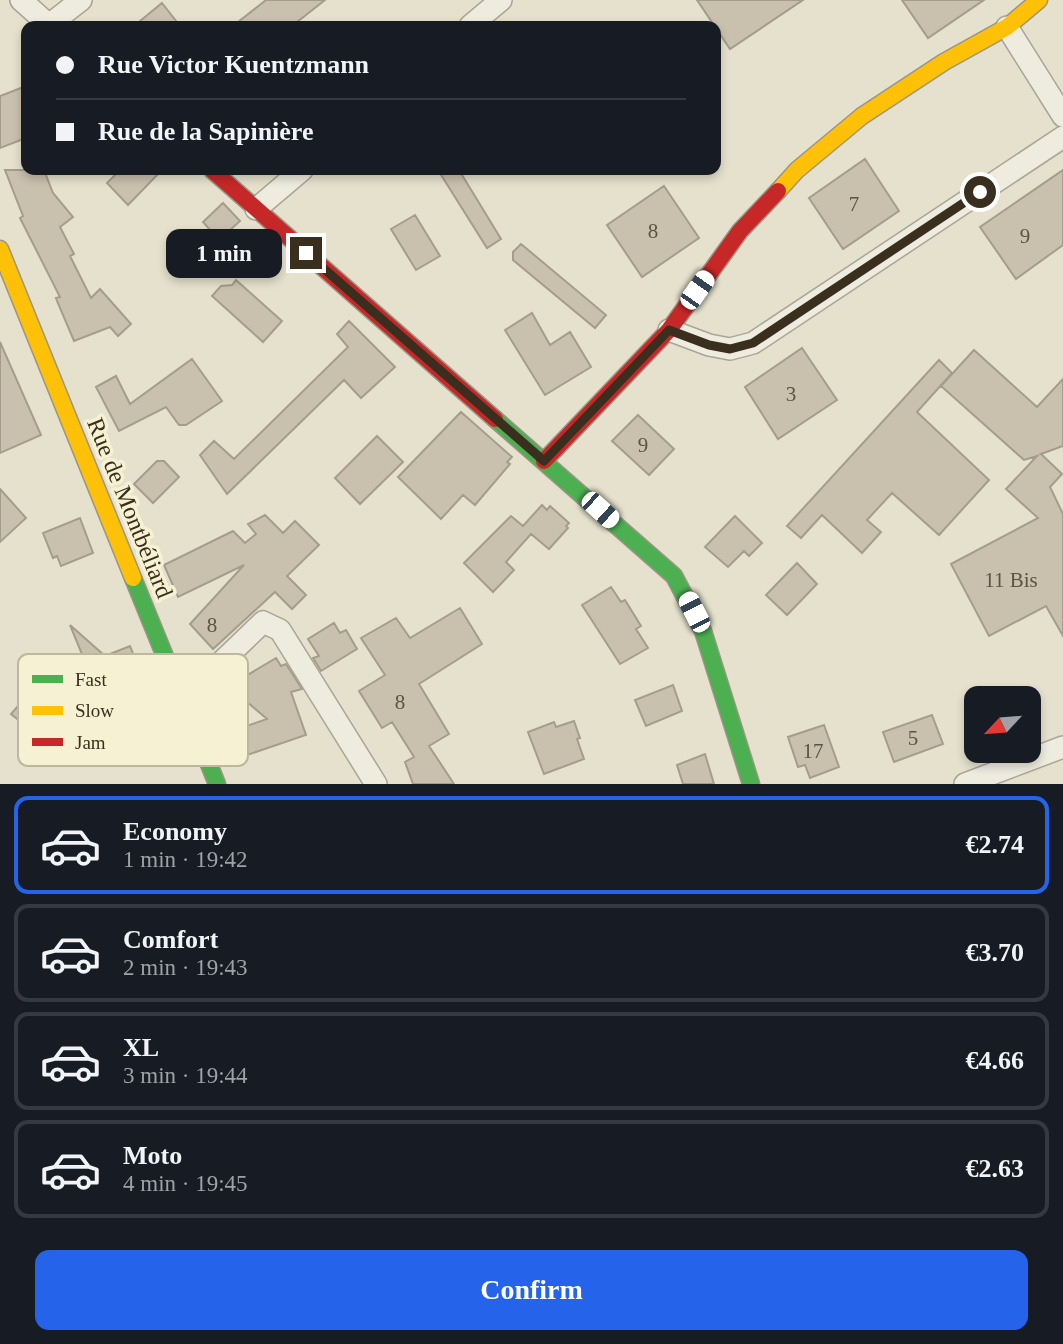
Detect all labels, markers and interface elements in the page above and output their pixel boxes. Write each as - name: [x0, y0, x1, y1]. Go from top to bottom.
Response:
- text: Rue Victor Kuentzmann: [98, 50, 369, 79]
- text: Rue de la Sapinière: [98, 117, 313, 146]
- route start: [964, 176, 996, 208]
- house number: 7: [849, 192, 859, 216]
- house number: 8: [648, 219, 658, 243]
- house number: 9: [1020, 224, 1030, 248]
- callout: 1 min: [166, 229, 282, 278]
- route end: [290, 237, 322, 269]
- text: 1 min: [196, 241, 252, 266]
- car: [677, 267, 718, 313]
- house number: 3: [786, 382, 796, 406]
- street label: Rue de Montbéliard: [82, 414, 178, 602]
- house number: 9: [638, 433, 648, 457]
- car: [578, 488, 623, 532]
- house number: 11 Bis: [984, 568, 1038, 592]
- car: [676, 589, 713, 635]
- house number: 8: [207, 613, 217, 637]
- legend: [18, 654, 248, 766]
- text: Fast: [75, 669, 107, 690]
- north arrow: [964, 686, 1041, 763]
- map controls: [964, 686, 1041, 763]
- house number: 8: [395, 690, 405, 714]
- text: Slow: [75, 700, 114, 721]
- house number: 5: [908, 726, 918, 750]
- text: Jam: [75, 732, 106, 753]
- house number: 17: [803, 739, 824, 763]
- icon: car: [39, 814, 102, 877]
- text: Economy: [123, 817, 227, 846]
- text: €2.74: [966, 830, 1024, 859]
- text: 1 min · 19:42: [123, 847, 248, 872]
- icon: car: [39, 922, 102, 985]
- text: Comfort: [123, 925, 218, 954]
- text: €3.70: [966, 938, 1024, 967]
- text: 2 min · 19:43: [123, 955, 248, 980]
- icon: car: [39, 1030, 102, 1093]
- text: XL: [123, 1033, 159, 1062]
- text: €4.66: [966, 1046, 1024, 1075]
- text: 3 min · 19:44: [123, 1063, 248, 1088]
- icon: car: [39, 1138, 102, 1201]
- text: Moto: [123, 1141, 182, 1170]
- text: €2.63: [966, 1154, 1024, 1183]
- text: 4 min · 19:45: [123, 1171, 248, 1196]
- button: Confirm: [35, 1250, 1028, 1330]

